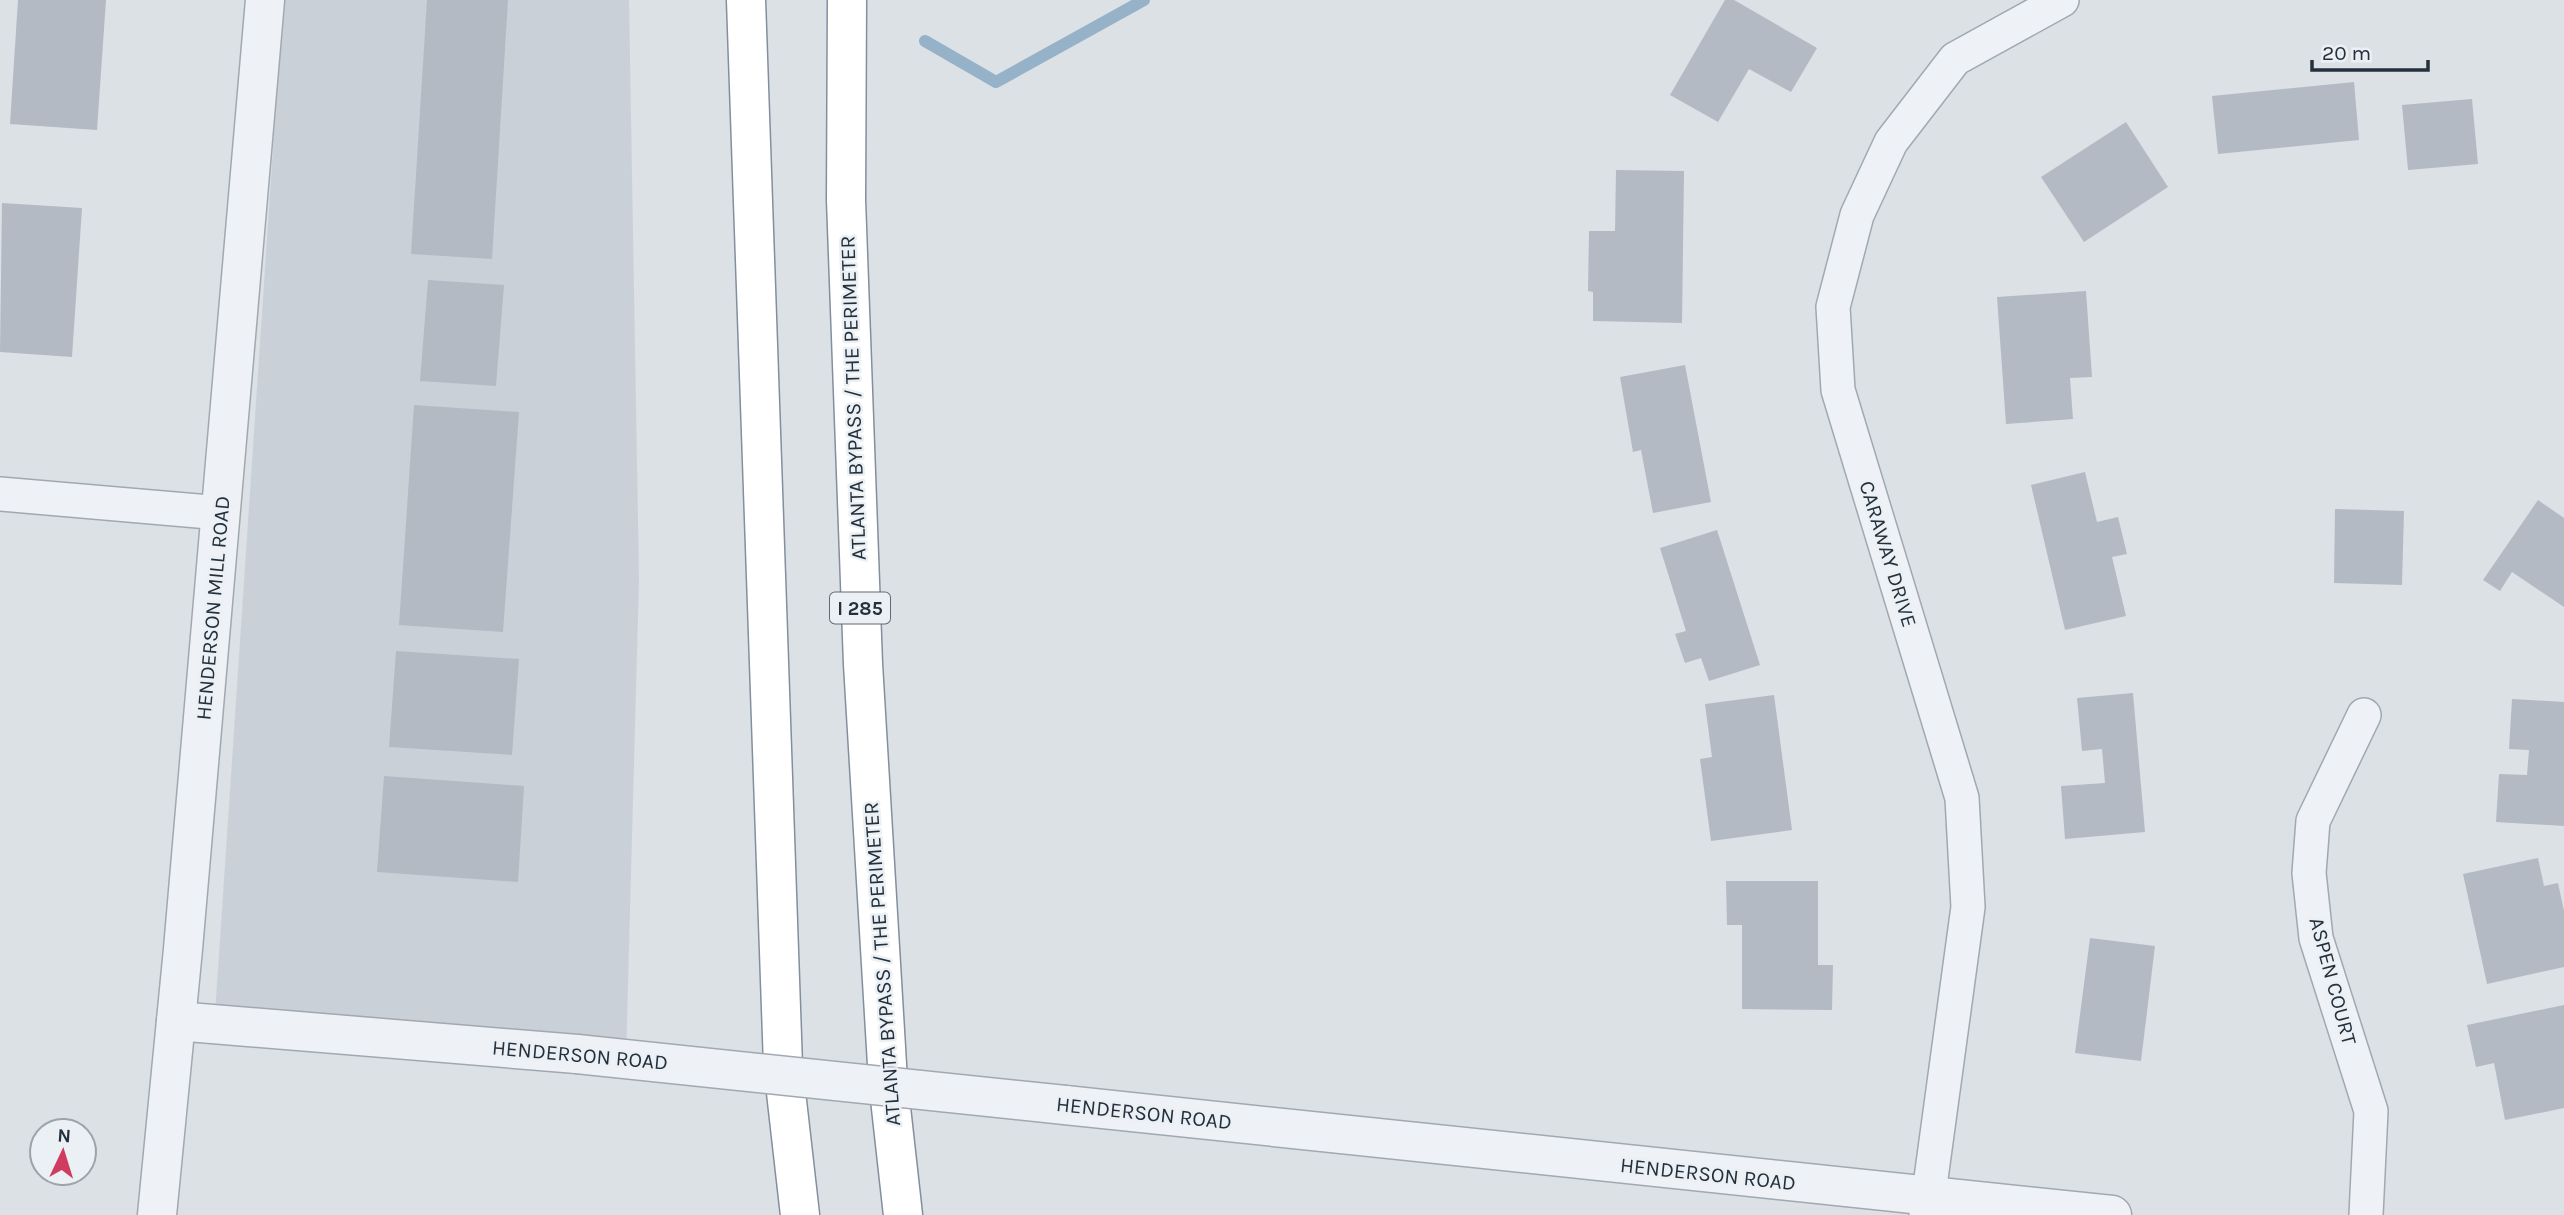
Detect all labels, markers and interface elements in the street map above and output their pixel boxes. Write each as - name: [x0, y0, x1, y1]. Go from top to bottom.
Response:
- scale bar: [2312, 28, 2428, 72]
- text: 20 m: [2322, 41, 2371, 65]
- street label: ATLANTA BYPASS / THE PERIMETER: [835, 235, 871, 561]
- street label: CARAWAY DRIVE: [1854, 478, 1922, 630]
- street label: HENDERSON MILL ROAD: [191, 495, 235, 721]
- road number: I 285: [830, 593, 890, 624]
- street label: ATLANTA BYPASS / THE PERIMETER: [859, 801, 905, 1127]
- street label: ASPEN COURT: [2304, 915, 2362, 1048]
- street label: HENDERSON ROAD: [491, 1035, 669, 1075]
- street label: HENDERSON ROAD: [1055, 1092, 1233, 1134]
- north arrow: [28, 1117, 98, 1187]
- text: N: [57, 1125, 72, 1147]
- street label: HENDERSON ROAD: [1619, 1153, 1797, 1195]

